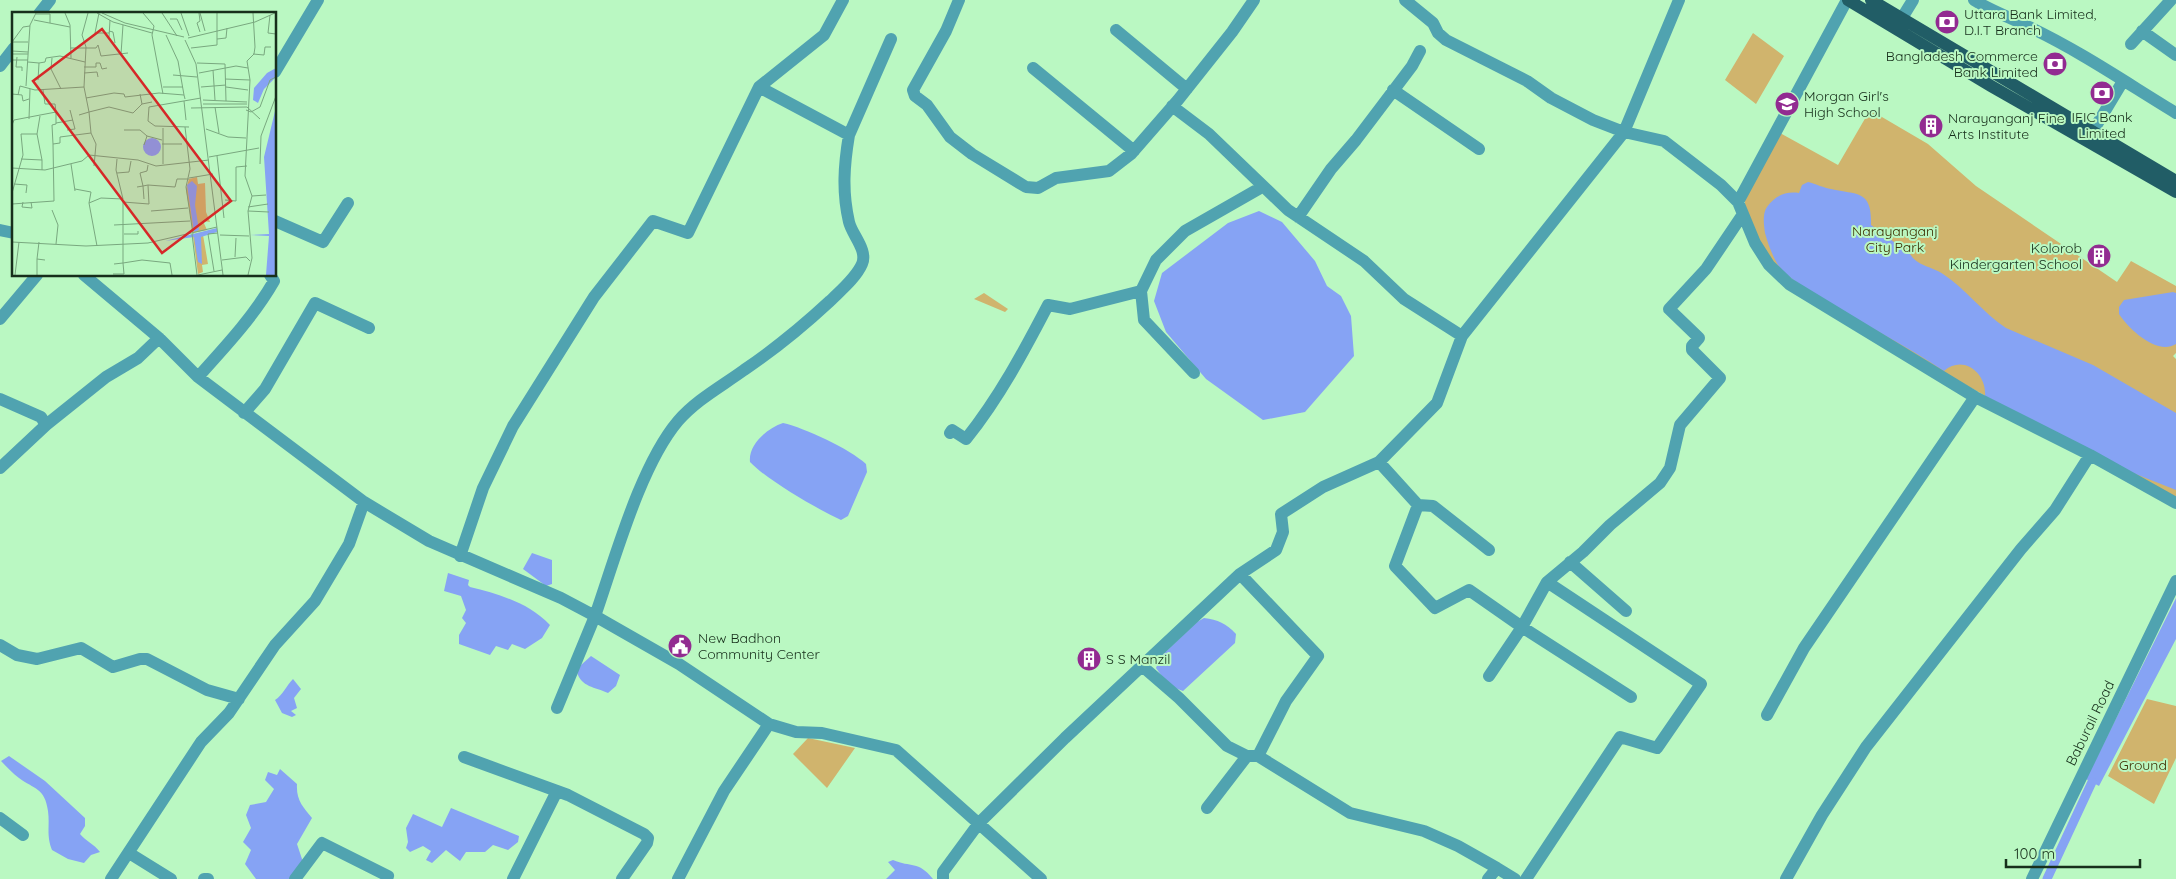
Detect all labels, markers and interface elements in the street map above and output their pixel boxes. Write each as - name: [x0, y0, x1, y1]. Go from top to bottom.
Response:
- place label: Uttara Bank Limited, D.I.T Branch: [1964, 5, 2097, 39]
- bank icon: Uttara Bank Limited, D.I.T Branch: [1934, 9, 1960, 35]
- inset map: [12, 12, 276, 276]
- place label: Bangladesh Commerce Bank Limited: [1886, 47, 2038, 81]
- bank icon: Bangladesh Commerce Bank Limited: [2042, 51, 2068, 77]
- bank icon: IFIC Bank Limited: [2089, 80, 2115, 106]
- place label: Morgan Girl's High School: [1804, 87, 1889, 121]
- school or university icon: Morgan Girl's High School: [1774, 91, 1800, 117]
- place label: IFIC Bank Limited: [2071, 108, 2133, 142]
- place label: Narayanganj Fine Arts Institute: [1948, 109, 2065, 143]
- building icon: Narayanganj Fine Arts Institute: [1918, 113, 1944, 139]
- park label: Narayanganj City Park: [1852, 222, 1938, 256]
- place label: Kolorob Kindergarten School: [1950, 239, 2082, 273]
- building icon: Kolorob Kindergarten School: [2086, 243, 2112, 269]
- place label: New Badhon Community Center: [698, 629, 820, 663]
- public building icon: New Badhon Community Center: [667, 633, 693, 659]
- building icon: S S Manzil: [1076, 646, 1102, 672]
- place label: S S Manzil: [1106, 650, 1170, 668]
- street label: Baburail Road: [2062, 677, 2118, 769]
- park label: Ground: [2119, 756, 2167, 774]
- scale bar: [2006, 836, 2140, 868]
- text: 100 m: [2014, 844, 2055, 863]

